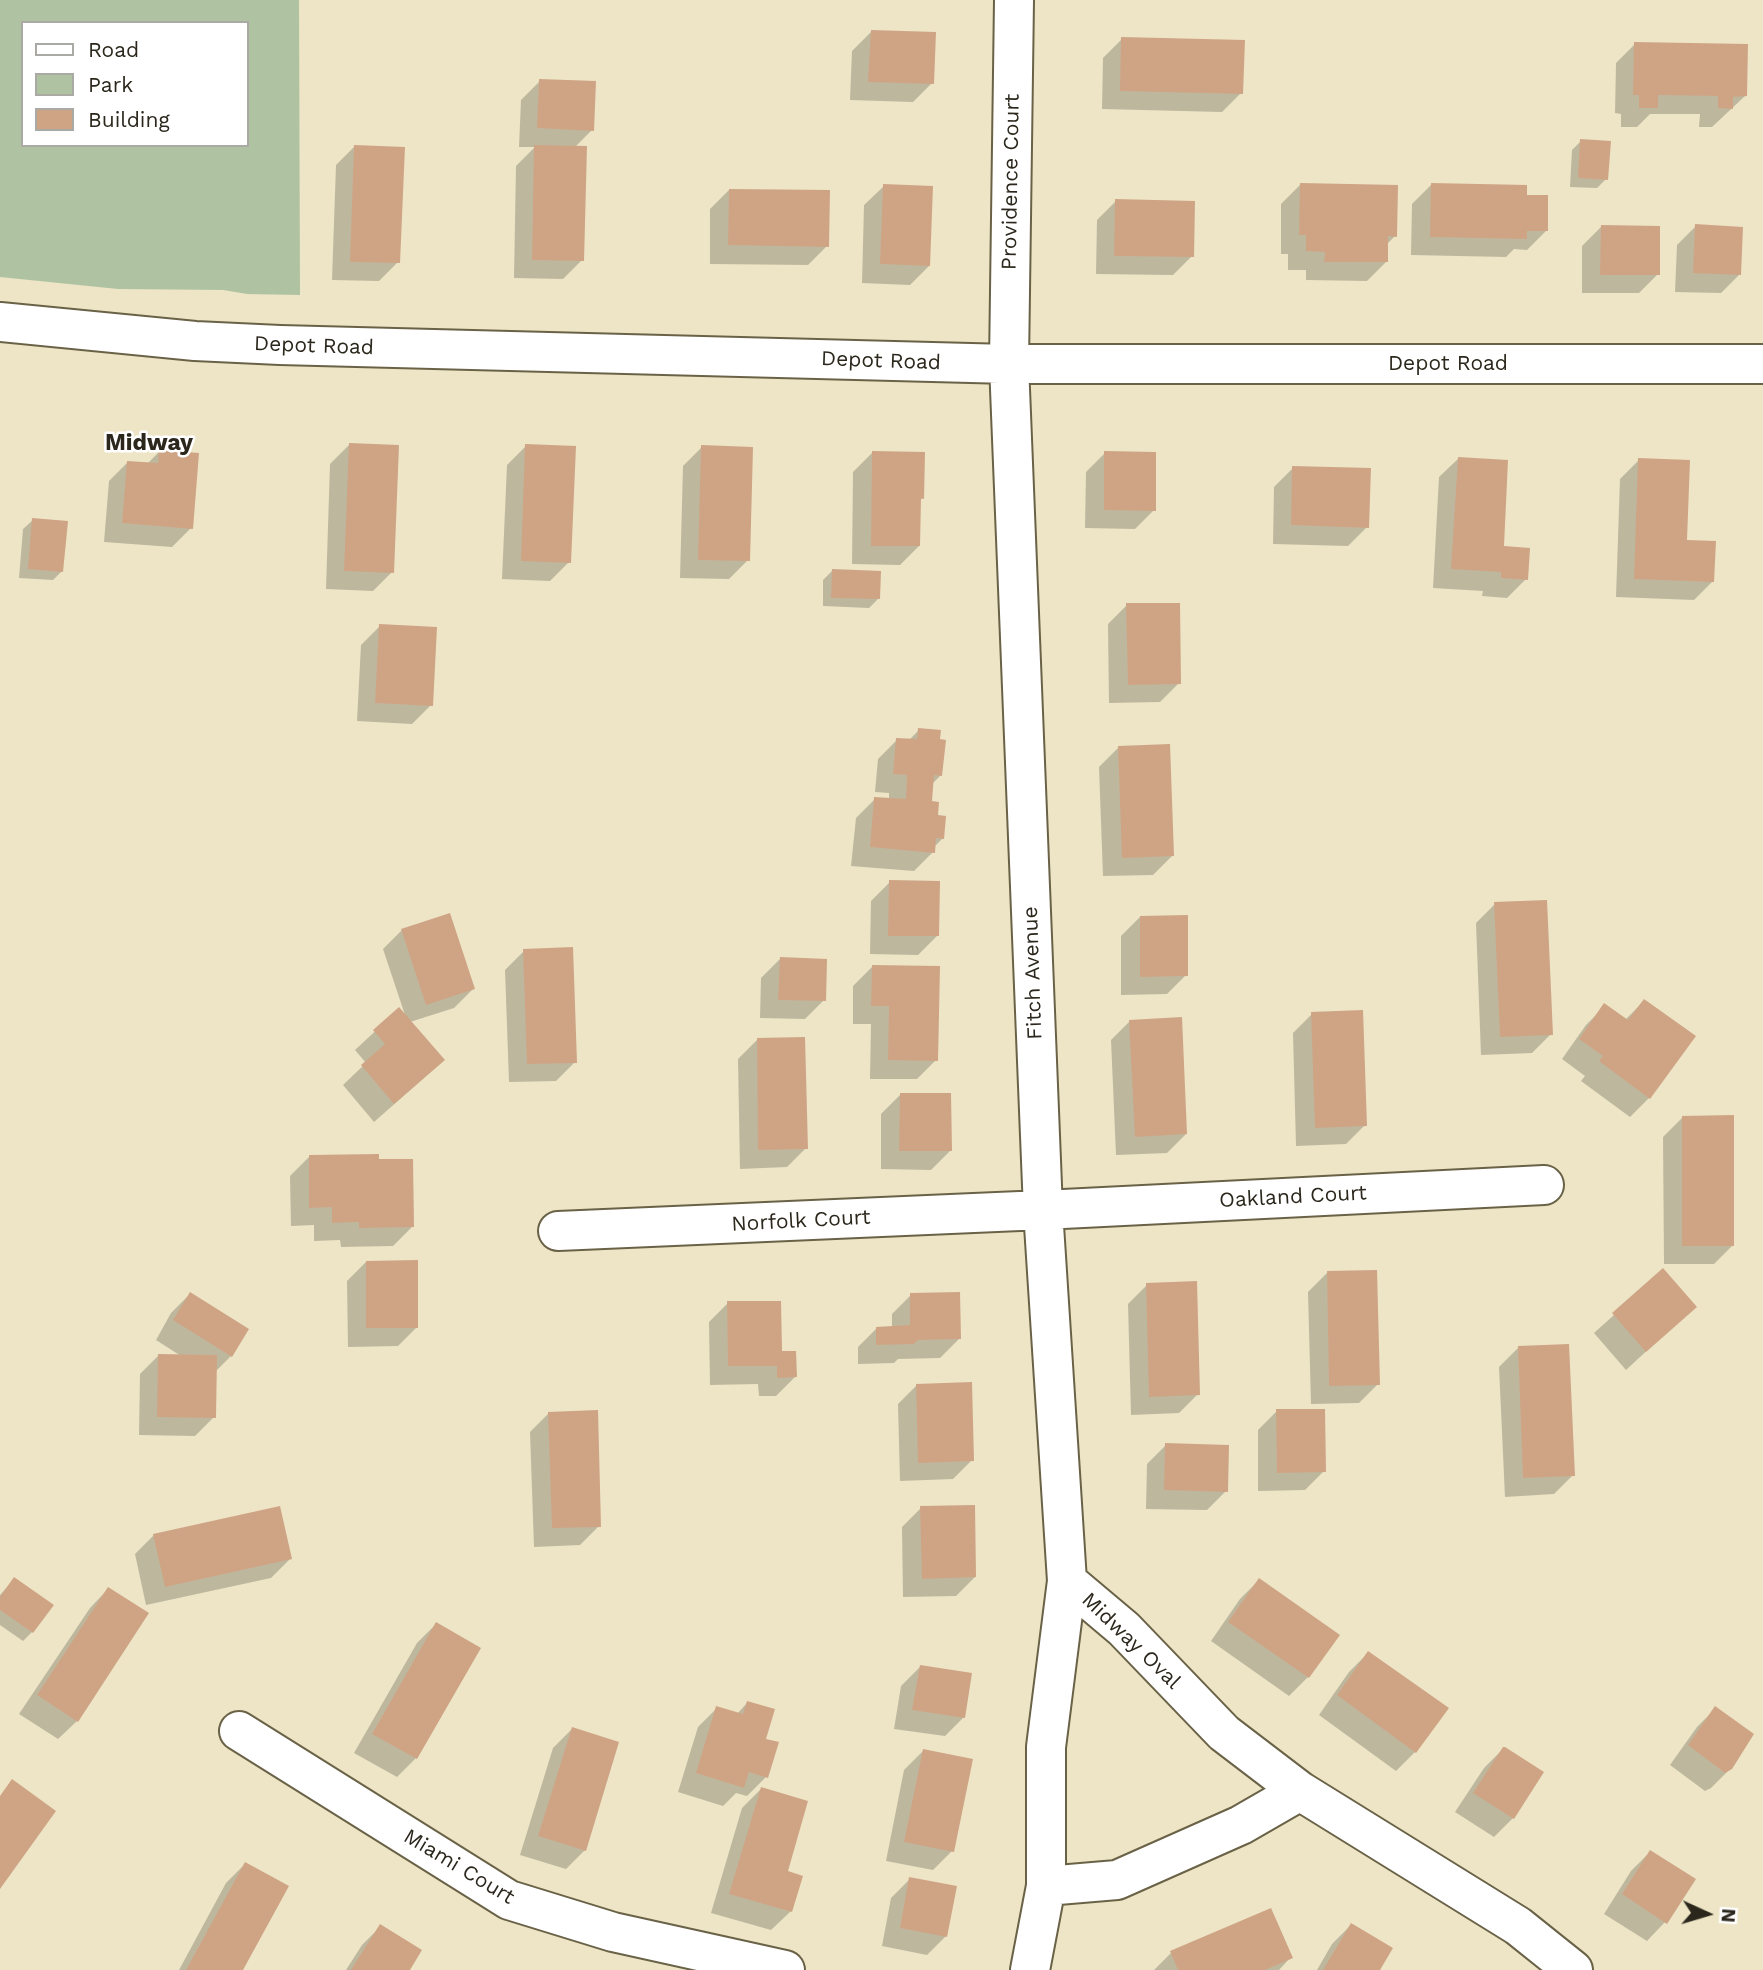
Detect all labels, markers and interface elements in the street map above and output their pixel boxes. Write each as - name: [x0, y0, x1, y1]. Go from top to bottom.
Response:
- legend: [21, 21, 248, 147]
- text: Road: [88, 37, 139, 62]
- text: Park: [88, 72, 133, 97]
- street label: Providence Court: [997, 94, 1025, 270]
- text: Building: [88, 107, 170, 132]
- street label: Depot Road: [254, 331, 374, 361]
- street label: Depot Road: [821, 346, 941, 376]
- street label: Depot Road: [1388, 351, 1508, 377]
- district label: Midway: [105, 429, 193, 457]
- street label: Fitch Avenue: [1018, 906, 1048, 1040]
- street label: Oakland Court: [1219, 1181, 1367, 1213]
- street label: Norfolk Court: [731, 1205, 871, 1237]
- street label: Midway Oval: [1076, 1587, 1186, 1695]
- street label: Miami Court: [399, 1824, 519, 1910]
- north arrow: [1672, 1879, 1742, 1949]
- text: N: [1716, 1908, 1740, 1923]

